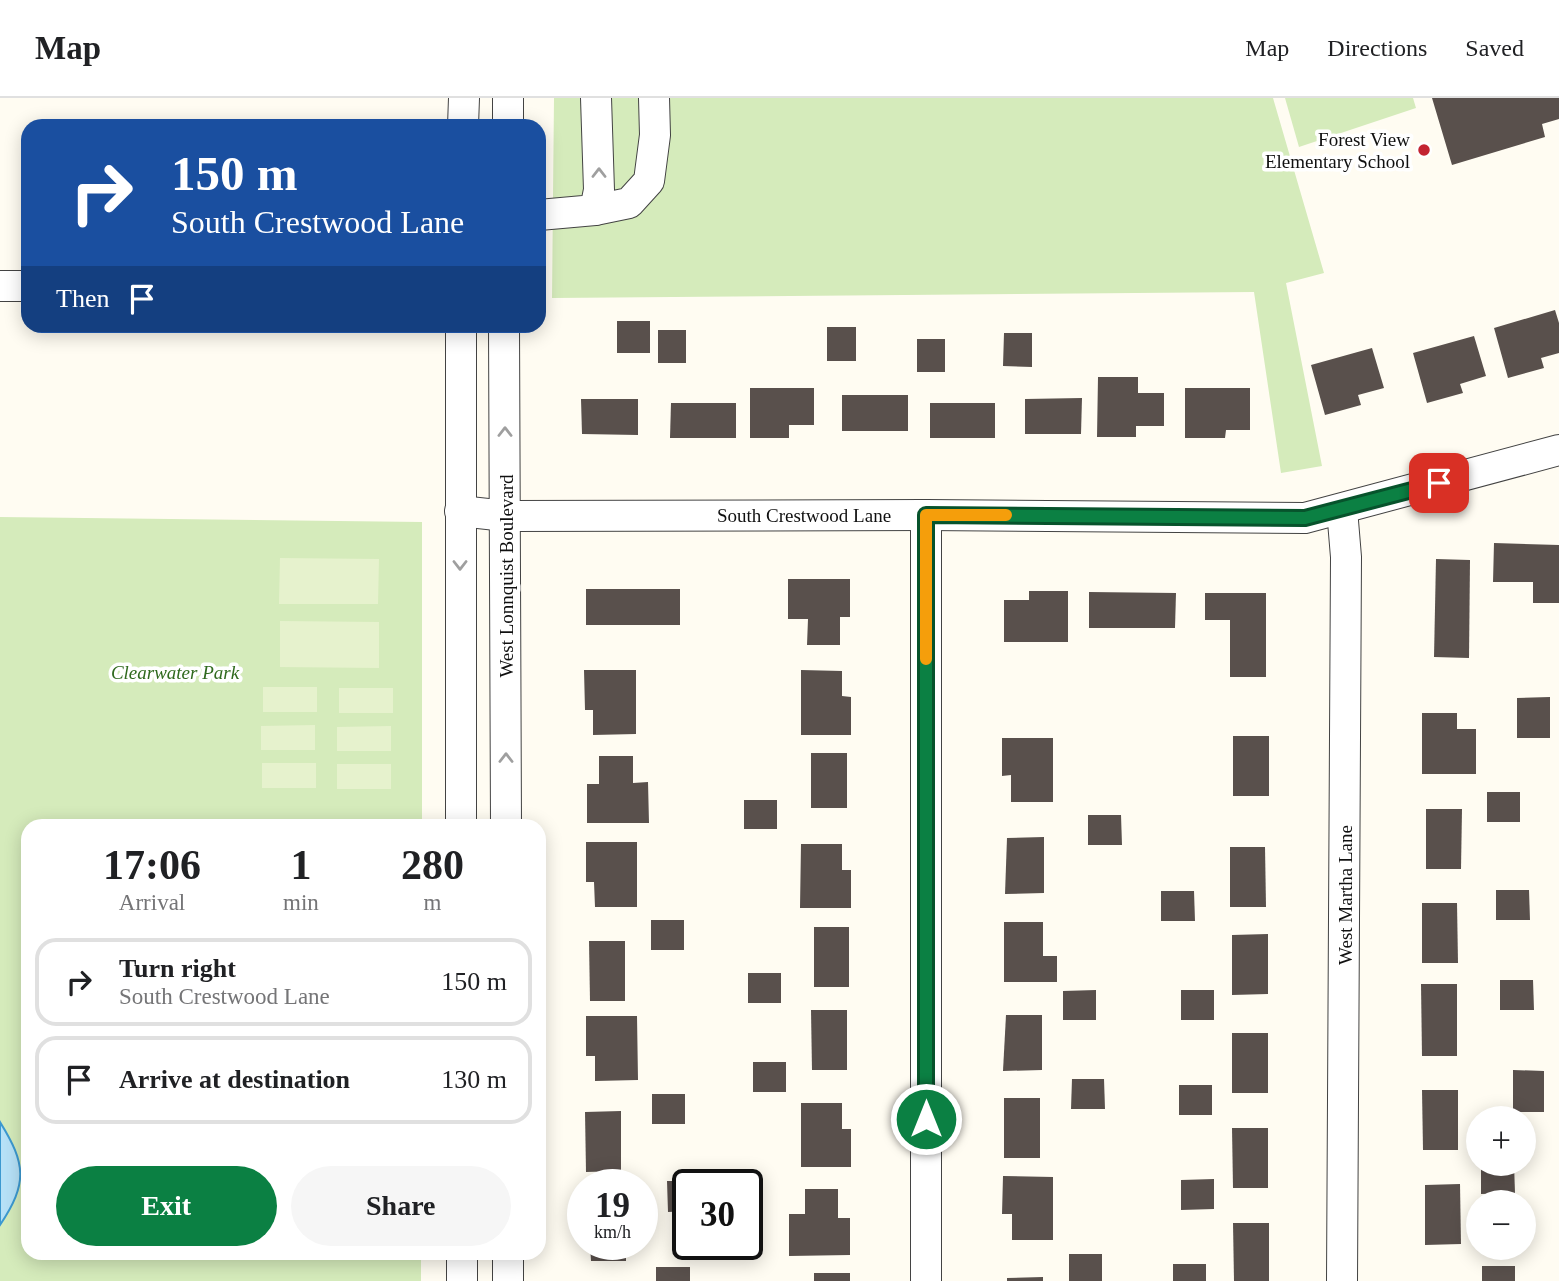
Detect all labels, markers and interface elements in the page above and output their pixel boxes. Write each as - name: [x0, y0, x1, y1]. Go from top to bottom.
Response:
- text: Map: [35, 30, 101, 66]
- text: Map: [1245, 35, 1289, 61]
- text: Directions: [1327, 35, 1427, 61]
- text: Saved: [1465, 35, 1524, 61]
- place label: Forest View Elementary School: [1265, 129, 1410, 172]
- marker: Forest View Elementary School: [1416, 142, 1432, 158]
- text: 150 m: [171, 146, 298, 201]
- icon: right: [56, 147, 147, 238]
- one-way arrow: [591, 168, 607, 178]
- text: South Crestwood Lane: [171, 204, 464, 240]
- icon: arrive: [123, 280, 161, 318]
- text: Then: [56, 284, 109, 313]
- one-way arrow: [497, 427, 513, 437]
- pin: [1409, 453, 1469, 513]
- icon: arrive: [1420, 464, 1458, 502]
- street label: West Lonnquist Boulevard: [496, 474, 517, 678]
- street label: South Crestwood Lane: [717, 505, 891, 526]
- one-way arrow: [453, 560, 468, 571]
- park label: Clearwater Park: [111, 662, 240, 683]
- one-way arrow: [498, 752, 514, 763]
- street label: West Martha Lane: [1335, 825, 1356, 965]
- text: 17:06: [103, 842, 201, 888]
- text: 1: [290, 842, 311, 888]
- text: 280: [401, 842, 464, 888]
- text: Arrival: [119, 890, 185, 915]
- text: min: [283, 890, 319, 915]
- text: m: [423, 890, 441, 915]
- text: Turn right: [119, 954, 236, 983]
- icon: right: [60, 963, 98, 1001]
- text: 150 m: [441, 967, 507, 996]
- text: South Crestwood Lane: [119, 984, 330, 1009]
- icon: arrive: [60, 1061, 98, 1099]
- text: Arrive at destination: [119, 1065, 350, 1094]
- text: 130 m: [441, 1065, 507, 1094]
- position arrow: [889, 1082, 963, 1156]
- map controls: [1466, 1106, 1536, 1260]
- button: +: [1466, 1106, 1536, 1176]
- button: Exit: [56, 1166, 277, 1246]
- button: Share: [291, 1166, 511, 1246]
- speed limit sign: 30: [672, 1169, 763, 1260]
- text: 19: [595, 1186, 630, 1225]
- button: −: [1466, 1190, 1536, 1260]
- text: km/h: [594, 1222, 631, 1242]

